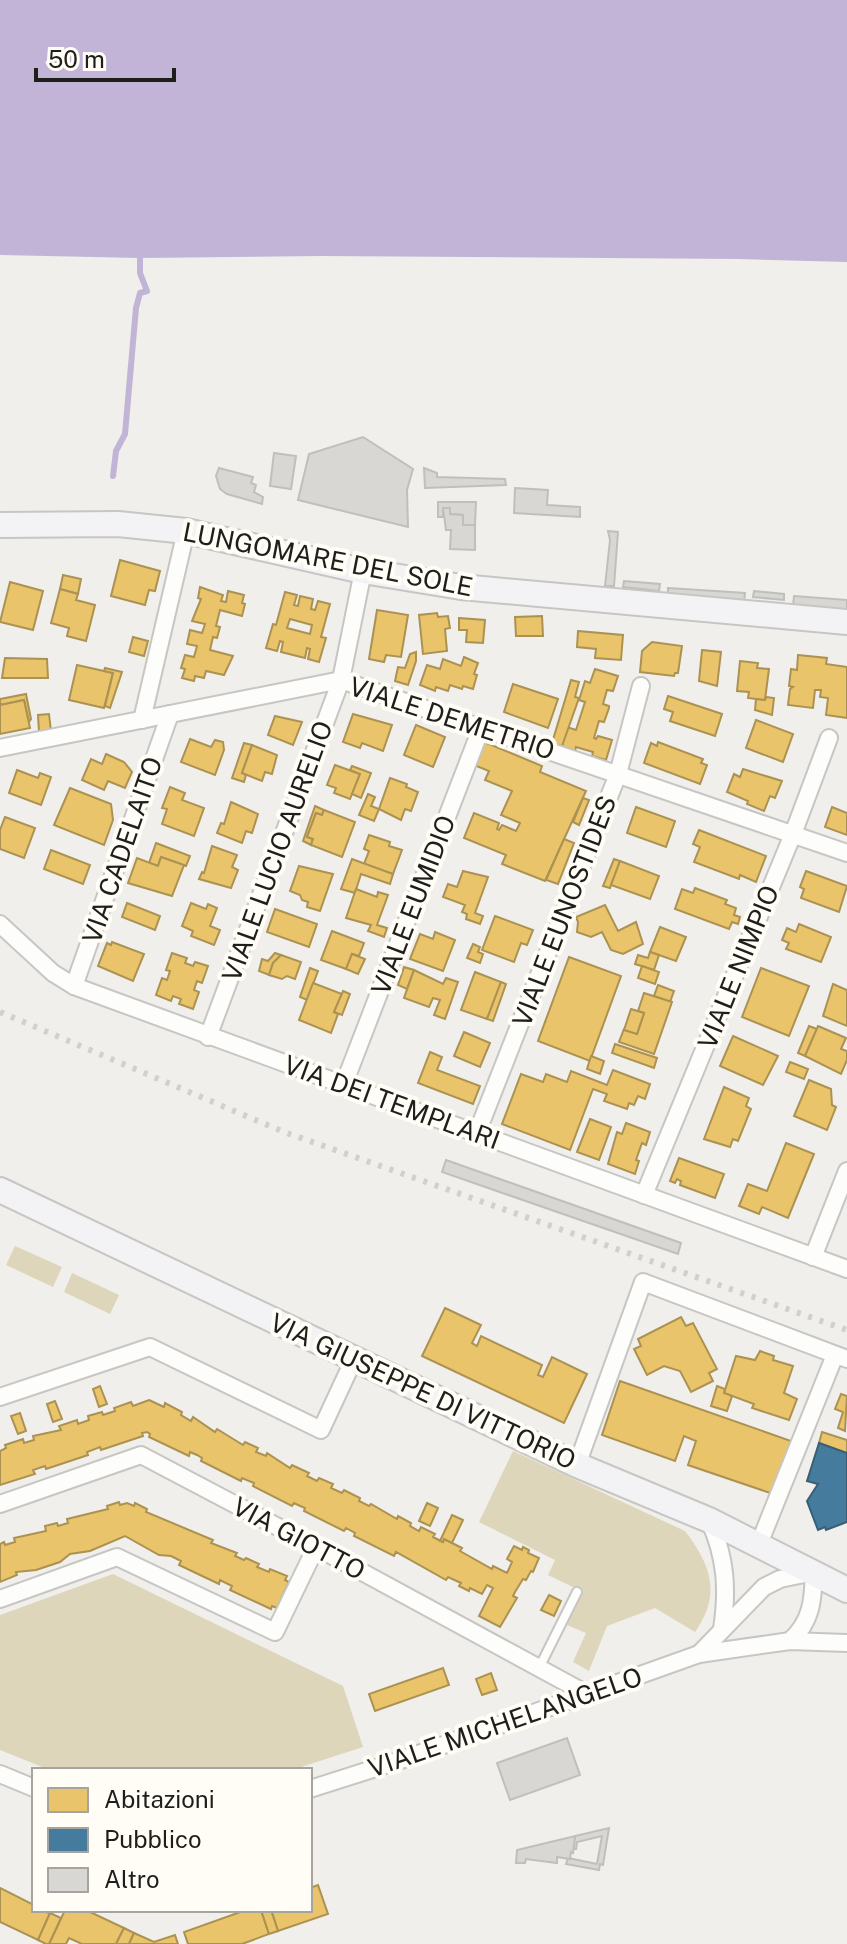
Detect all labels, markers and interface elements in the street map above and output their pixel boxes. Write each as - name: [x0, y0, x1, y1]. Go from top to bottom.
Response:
- scale bar: [36, 32, 174, 82]
- text: 50 m: [48, 45, 105, 73]
- street label: LUNGOMARE DEL SOLE: [180, 516, 476, 602]
- street label: VIALE DEMETRIO: [345, 670, 559, 766]
- street label: VIALE LUCIO AURELIO: [215, 716, 339, 986]
- street label: VIA CADELAITO: [76, 753, 168, 947]
- street label: VIALE EUNOSTIDES: [506, 791, 622, 1031]
- street label: VIALE EUMIDIO: [364, 811, 462, 999]
- street label: VIALE NIMPIO: [691, 881, 785, 1053]
- street label: VIA DEI TEMPLARI: [280, 1048, 504, 1156]
- street label: VIA GIUSEPPE DI VITTORIO: [265, 1306, 581, 1476]
- street label: VIA GIOTTO: [227, 1490, 371, 1586]
- street label: VIALE MICHELANGELO: [364, 1661, 646, 1783]
- legend: [32, 1768, 312, 1912]
- text: Abitazioni: [104, 1785, 215, 1813]
- text: Pubblico: [104, 1825, 202, 1853]
- text: Altro: [104, 1865, 160, 1893]

